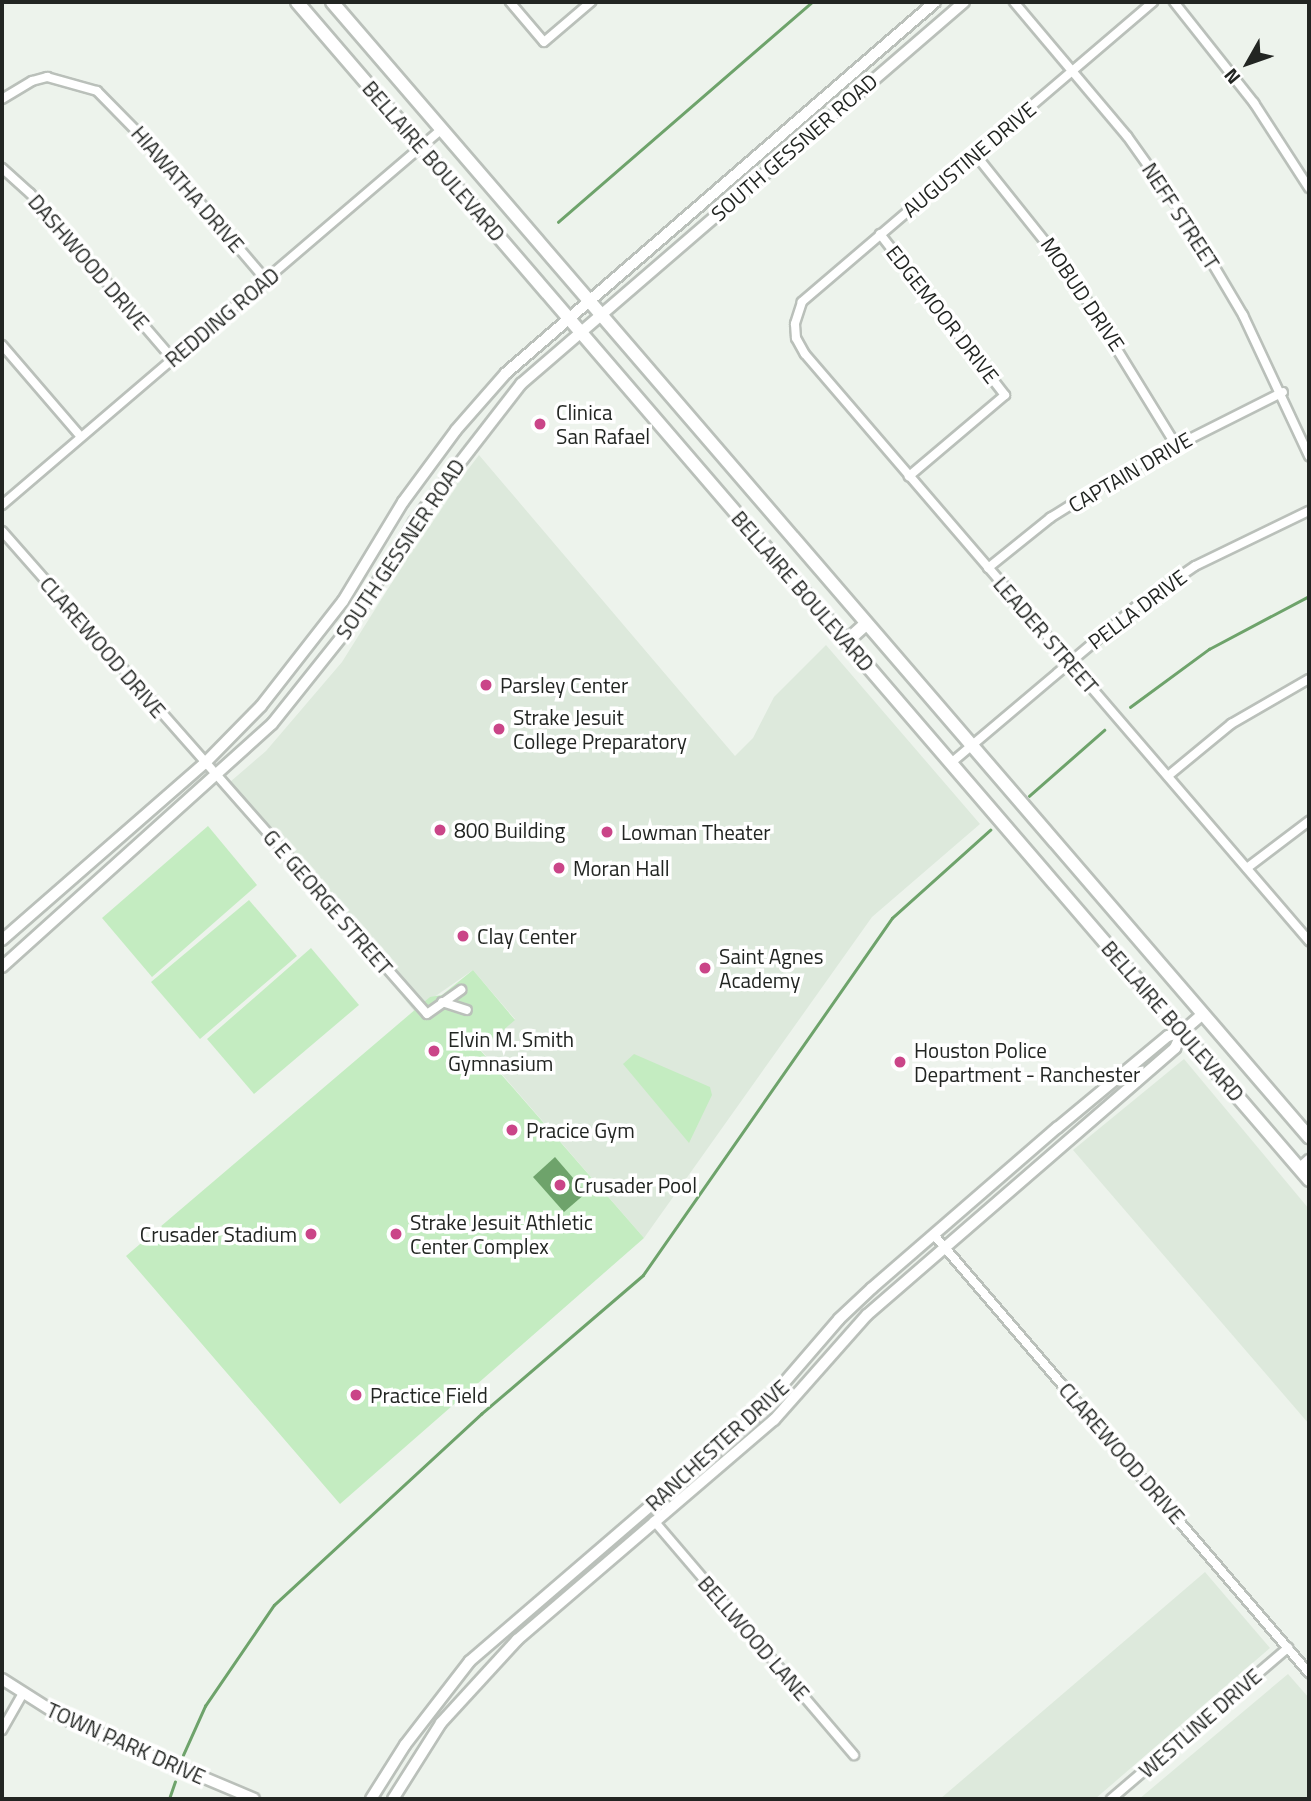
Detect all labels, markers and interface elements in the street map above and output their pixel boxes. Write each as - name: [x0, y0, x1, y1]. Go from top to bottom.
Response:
- north arrow: [1213, 28, 1283, 98]
- text: N: [1216, 62, 1247, 91]
- street label: SOUTH GESSNER ROAD: [706, 68, 882, 226]
- street label: BELLAIRE BOULEVARD: [358, 76, 510, 246]
- street label: AUGUSTINE DRIVE: [897, 96, 1041, 222]
- street label: HIAWATHA DRIVE: [126, 121, 250, 257]
- street label: NEFF STREET: [1137, 158, 1225, 274]
- street label: DASHWOOD DRIVE: [23, 189, 155, 335]
- street label: MOBUD DRIVE: [1036, 232, 1130, 356]
- street label: EDGEMOOR DRIVE: [881, 240, 1005, 388]
- street label: REDDING ROAD: [160, 262, 284, 372]
- place label: Clinica San Rafael: [556, 399, 650, 449]
- marker: Clinica San Rafael: [530, 414, 550, 434]
- street label: CAPTAIN DRIVE: [1064, 426, 1196, 518]
- street label: SOUTH GESSNER ROAD: [330, 454, 470, 644]
- street label: BELLAIRE BOULEVARD: [727, 506, 879, 676]
- street label: PELLA DRIVE: [1083, 564, 1191, 654]
- street label: CLAREWOOD DRIVE: [35, 571, 171, 723]
- street label: LEADER STREET: [988, 571, 1104, 699]
- place label: Parsley Center: [500, 672, 628, 698]
- marker: Parsley Center: [478, 677, 494, 693]
- place label: Strake Jesuit College Preparatory: [513, 704, 687, 754]
- marker: Strake Jesuit College Preparatory: [491, 721, 507, 737]
- place label: 800 Building: [454, 817, 565, 843]
- place label: Lowman Theater: [621, 819, 771, 845]
- marker: 800 Building: [432, 822, 448, 838]
- street label: G E GEORGE STREET: [258, 824, 398, 980]
- marker: Lowman Theater: [599, 824, 615, 840]
- place label: Moran Hall: [573, 855, 670, 881]
- marker: Moran Hall: [551, 860, 567, 876]
- place label: Clay Center: [477, 923, 577, 949]
- marker: Clay Center: [455, 928, 471, 944]
- street label: BELLAIRE BOULEVARD: [1097, 936, 1249, 1106]
- place label: Saint Agnes Academy: [719, 943, 823, 993]
- marker: Saint Agnes Academy: [697, 960, 713, 976]
- place label: Elvin M. Smith Gymnasium: [448, 1026, 574, 1076]
- place label: Houston Police Department - Ranchester: [914, 1037, 1140, 1087]
- marker: Elvin M. Smith Gymnasium: [426, 1043, 442, 1059]
- marker: Houston Police Department - Ranchester: [892, 1054, 908, 1070]
- place label: Pracice Gym: [526, 1117, 635, 1143]
- marker: Pracice Gym: [504, 1122, 520, 1138]
- place label: Crusader Pool: [574, 1172, 697, 1198]
- marker: Crusader Pool: [552, 1177, 568, 1193]
- place label: Strake Jesuit Athletic Center Complex: [410, 1209, 593, 1259]
- place label: Crusader Stadium: [140, 1221, 297, 1247]
- marker: Crusader Stadium: [303, 1226, 319, 1242]
- marker: Strake Jesuit Athletic Center Complex: [388, 1226, 404, 1242]
- street label: RANCHESTER DRIVE: [640, 1374, 794, 1516]
- street label: CLAREWOOD DRIVE: [1054, 1377, 1190, 1529]
- place label: Practice Field: [370, 1382, 488, 1408]
- marker: Practice Field: [348, 1387, 364, 1403]
- street label: BELLWOOD LANE: [693, 1571, 815, 1705]
- street label: WESTLINE DRIVE: [1134, 1663, 1266, 1783]
- street label: TOWN PARK DRIVE: [43, 1697, 209, 1789]

